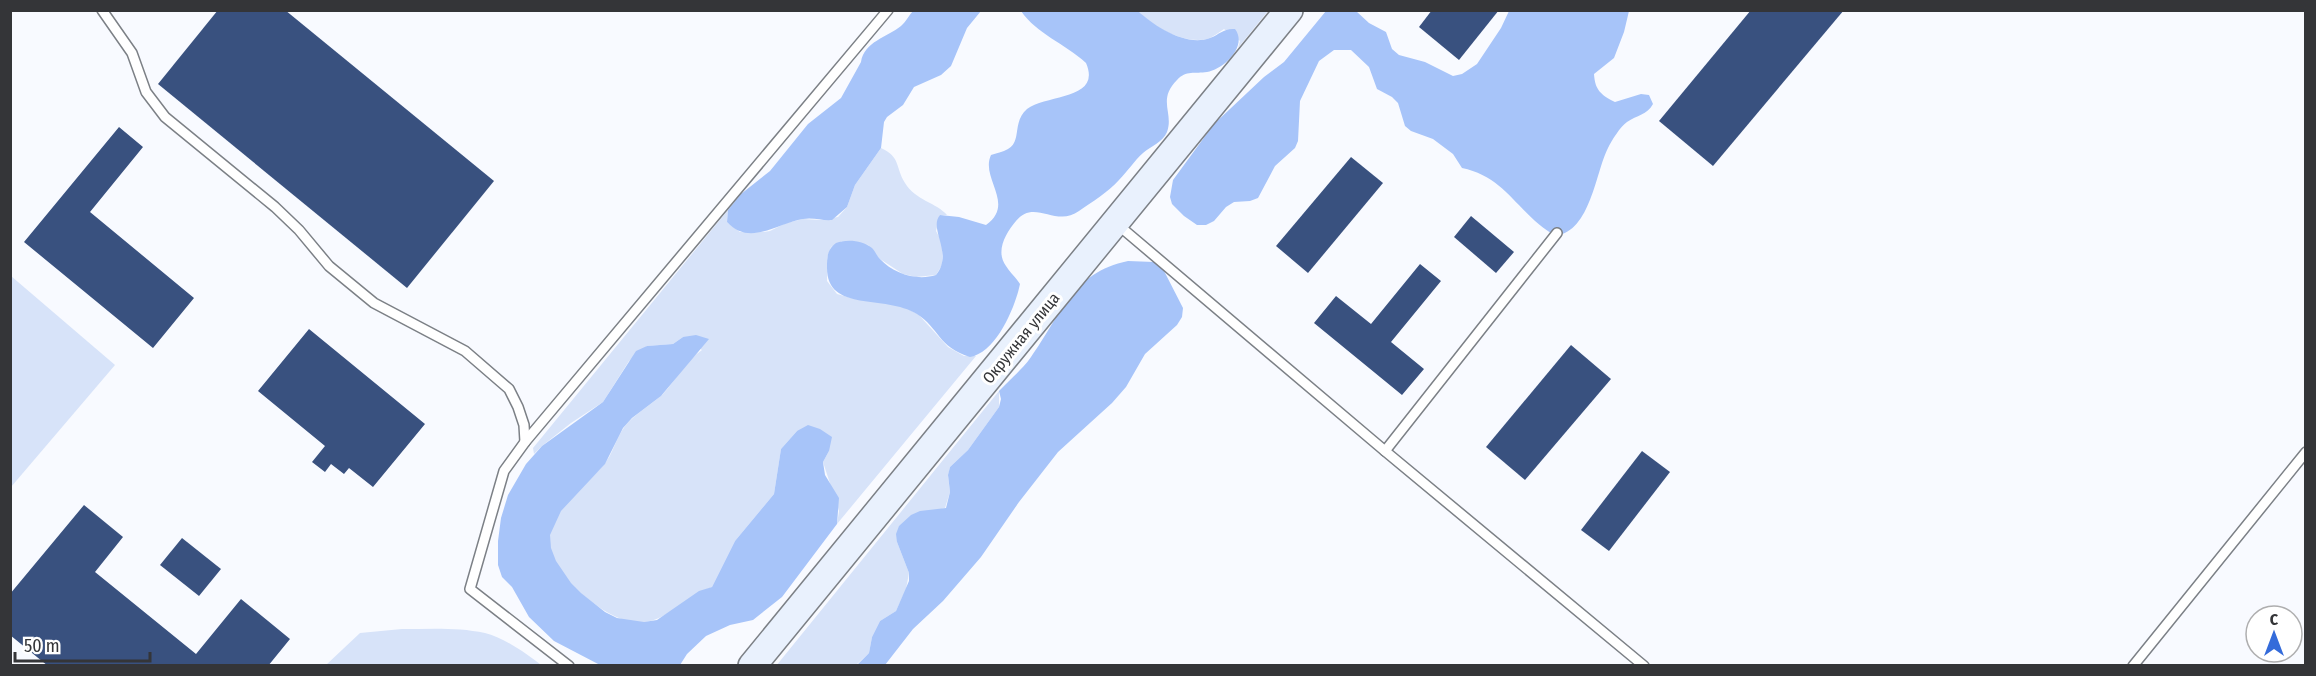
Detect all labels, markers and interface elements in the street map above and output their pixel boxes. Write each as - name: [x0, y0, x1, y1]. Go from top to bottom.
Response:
- street label: Окружная улица: [979, 289, 1064, 387]
- north arrow: [2244, 604, 2304, 664]
- text: С: [2270, 610, 2279, 629]
- scale bar: [15, 625, 150, 663]
- text: 50 m: [24, 635, 60, 657]

